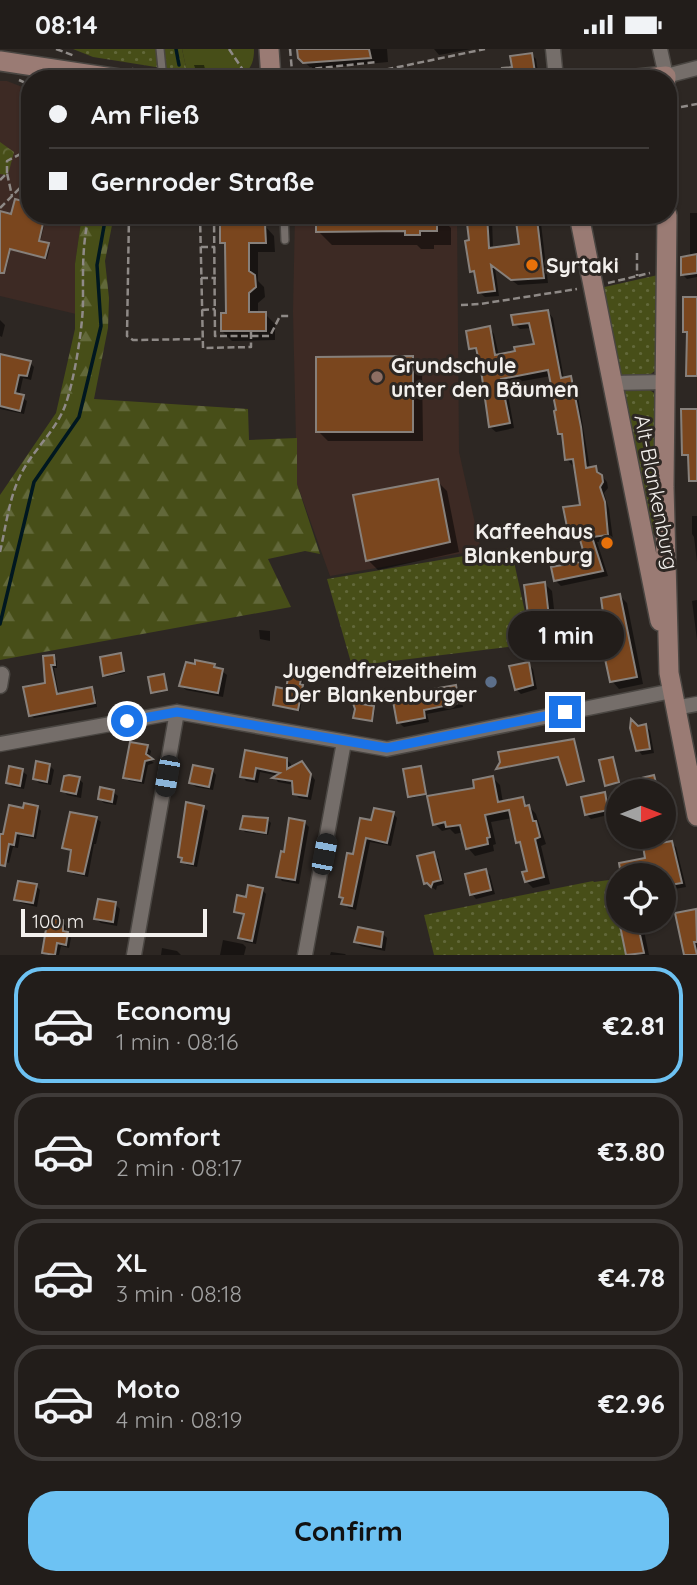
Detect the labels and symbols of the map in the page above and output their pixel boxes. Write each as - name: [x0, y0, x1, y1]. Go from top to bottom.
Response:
- place label: Syrtaki: [546, 252, 619, 278]
- marker: Syrtaki: [524, 257, 540, 273]
- place label: Grundschule unter den Bäumen: [391, 352, 579, 402]
- marker: Grundschule unter den Bäumen: [369, 369, 385, 385]
- street label: Alt-Blankenburg: [629, 412, 685, 572]
- place label: Kaffeehaus Blankenburg: [464, 518, 593, 568]
- marker: Kaffeehaus Blankenburg: [599, 535, 615, 551]
- callout: 1 min: [507, 611, 623, 659]
- place label: Jugendfreizeitheim Der Blankenburger: [282, 657, 477, 707]
- marker: Jugendfreizeitheim Der Blankenburger: [483, 674, 499, 690]
- route end: [549, 696, 581, 728]
- route start: [111, 705, 143, 737]
- car: [154, 753, 181, 799]
- north arrow: [606, 779, 676, 849]
- car: [310, 831, 339, 877]
- scale bar: [21, 906, 206, 938]

